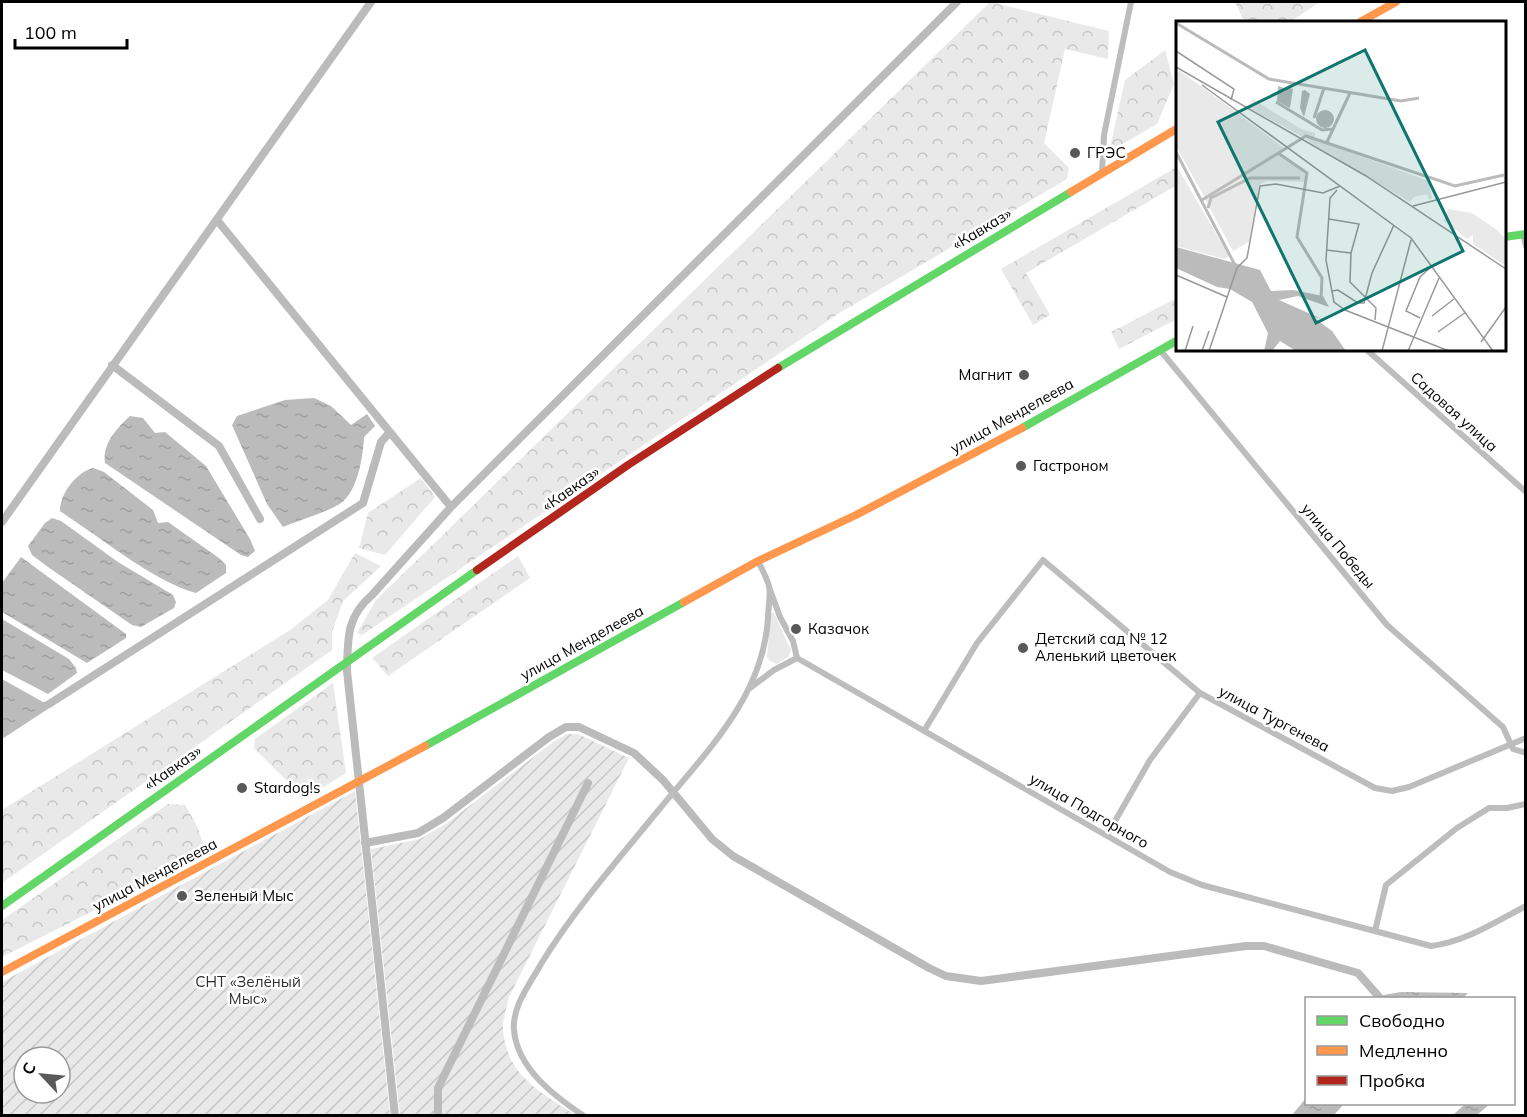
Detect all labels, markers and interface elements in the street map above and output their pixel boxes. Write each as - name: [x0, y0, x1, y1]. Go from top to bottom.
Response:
- scale bar: [15, 12, 128, 50]
- text: 100 m: [24, 21, 77, 44]
- inset map: [1176, 21, 1506, 351]
- place label: ГРЭС: [1087, 143, 1126, 162]
- marker: ГРЭС: [1068, 146, 1082, 160]
- street label: «Кавказ»: [949, 203, 1015, 254]
- place label: Магнит: [959, 365, 1012, 384]
- marker: Магнит: [1017, 368, 1031, 382]
- street label: Садовая улица: [1407, 368, 1502, 456]
- street label: улица Менделеева: [947, 374, 1077, 457]
- place label: Гастроном: [1033, 456, 1109, 475]
- marker: Гастроном: [1014, 459, 1028, 473]
- street label: «Кавказ»: [538, 462, 603, 515]
- street label: улица Победы: [1297, 499, 1379, 592]
- street label: улица Менделеева: [517, 601, 647, 684]
- place label: Казачок: [808, 619, 870, 638]
- marker: Казачок: [789, 622, 803, 636]
- place label: Детский сад № 12 Аленький цветочек: [1035, 629, 1177, 665]
- marker: Детский сад № 12 Аленький цветочек: [1016, 641, 1030, 655]
- street label: улица Тургенева: [1216, 681, 1333, 756]
- street label: «Кавказ»: [140, 741, 205, 794]
- street label: улица Подгорного: [1026, 769, 1152, 852]
- place label: Stardog!s: [254, 778, 320, 797]
- marker: Stardog!s: [235, 781, 249, 795]
- street label: улица Менделеева: [89, 834, 220, 915]
- place label: Зеленый Мыс: [194, 886, 294, 905]
- marker: Зеленый Мыс: [175, 889, 189, 903]
- park label: СНТ «Зелёный Мыс»: [195, 972, 301, 1008]
- legend: [1305, 997, 1515, 1105]
- text: Свободно: [1359, 1009, 1445, 1032]
- text: Медленно: [1359, 1039, 1448, 1062]
- north arrow: [12, 1045, 72, 1105]
- text: С: [17, 1059, 40, 1078]
- text: Пробка: [1359, 1069, 1425, 1092]

